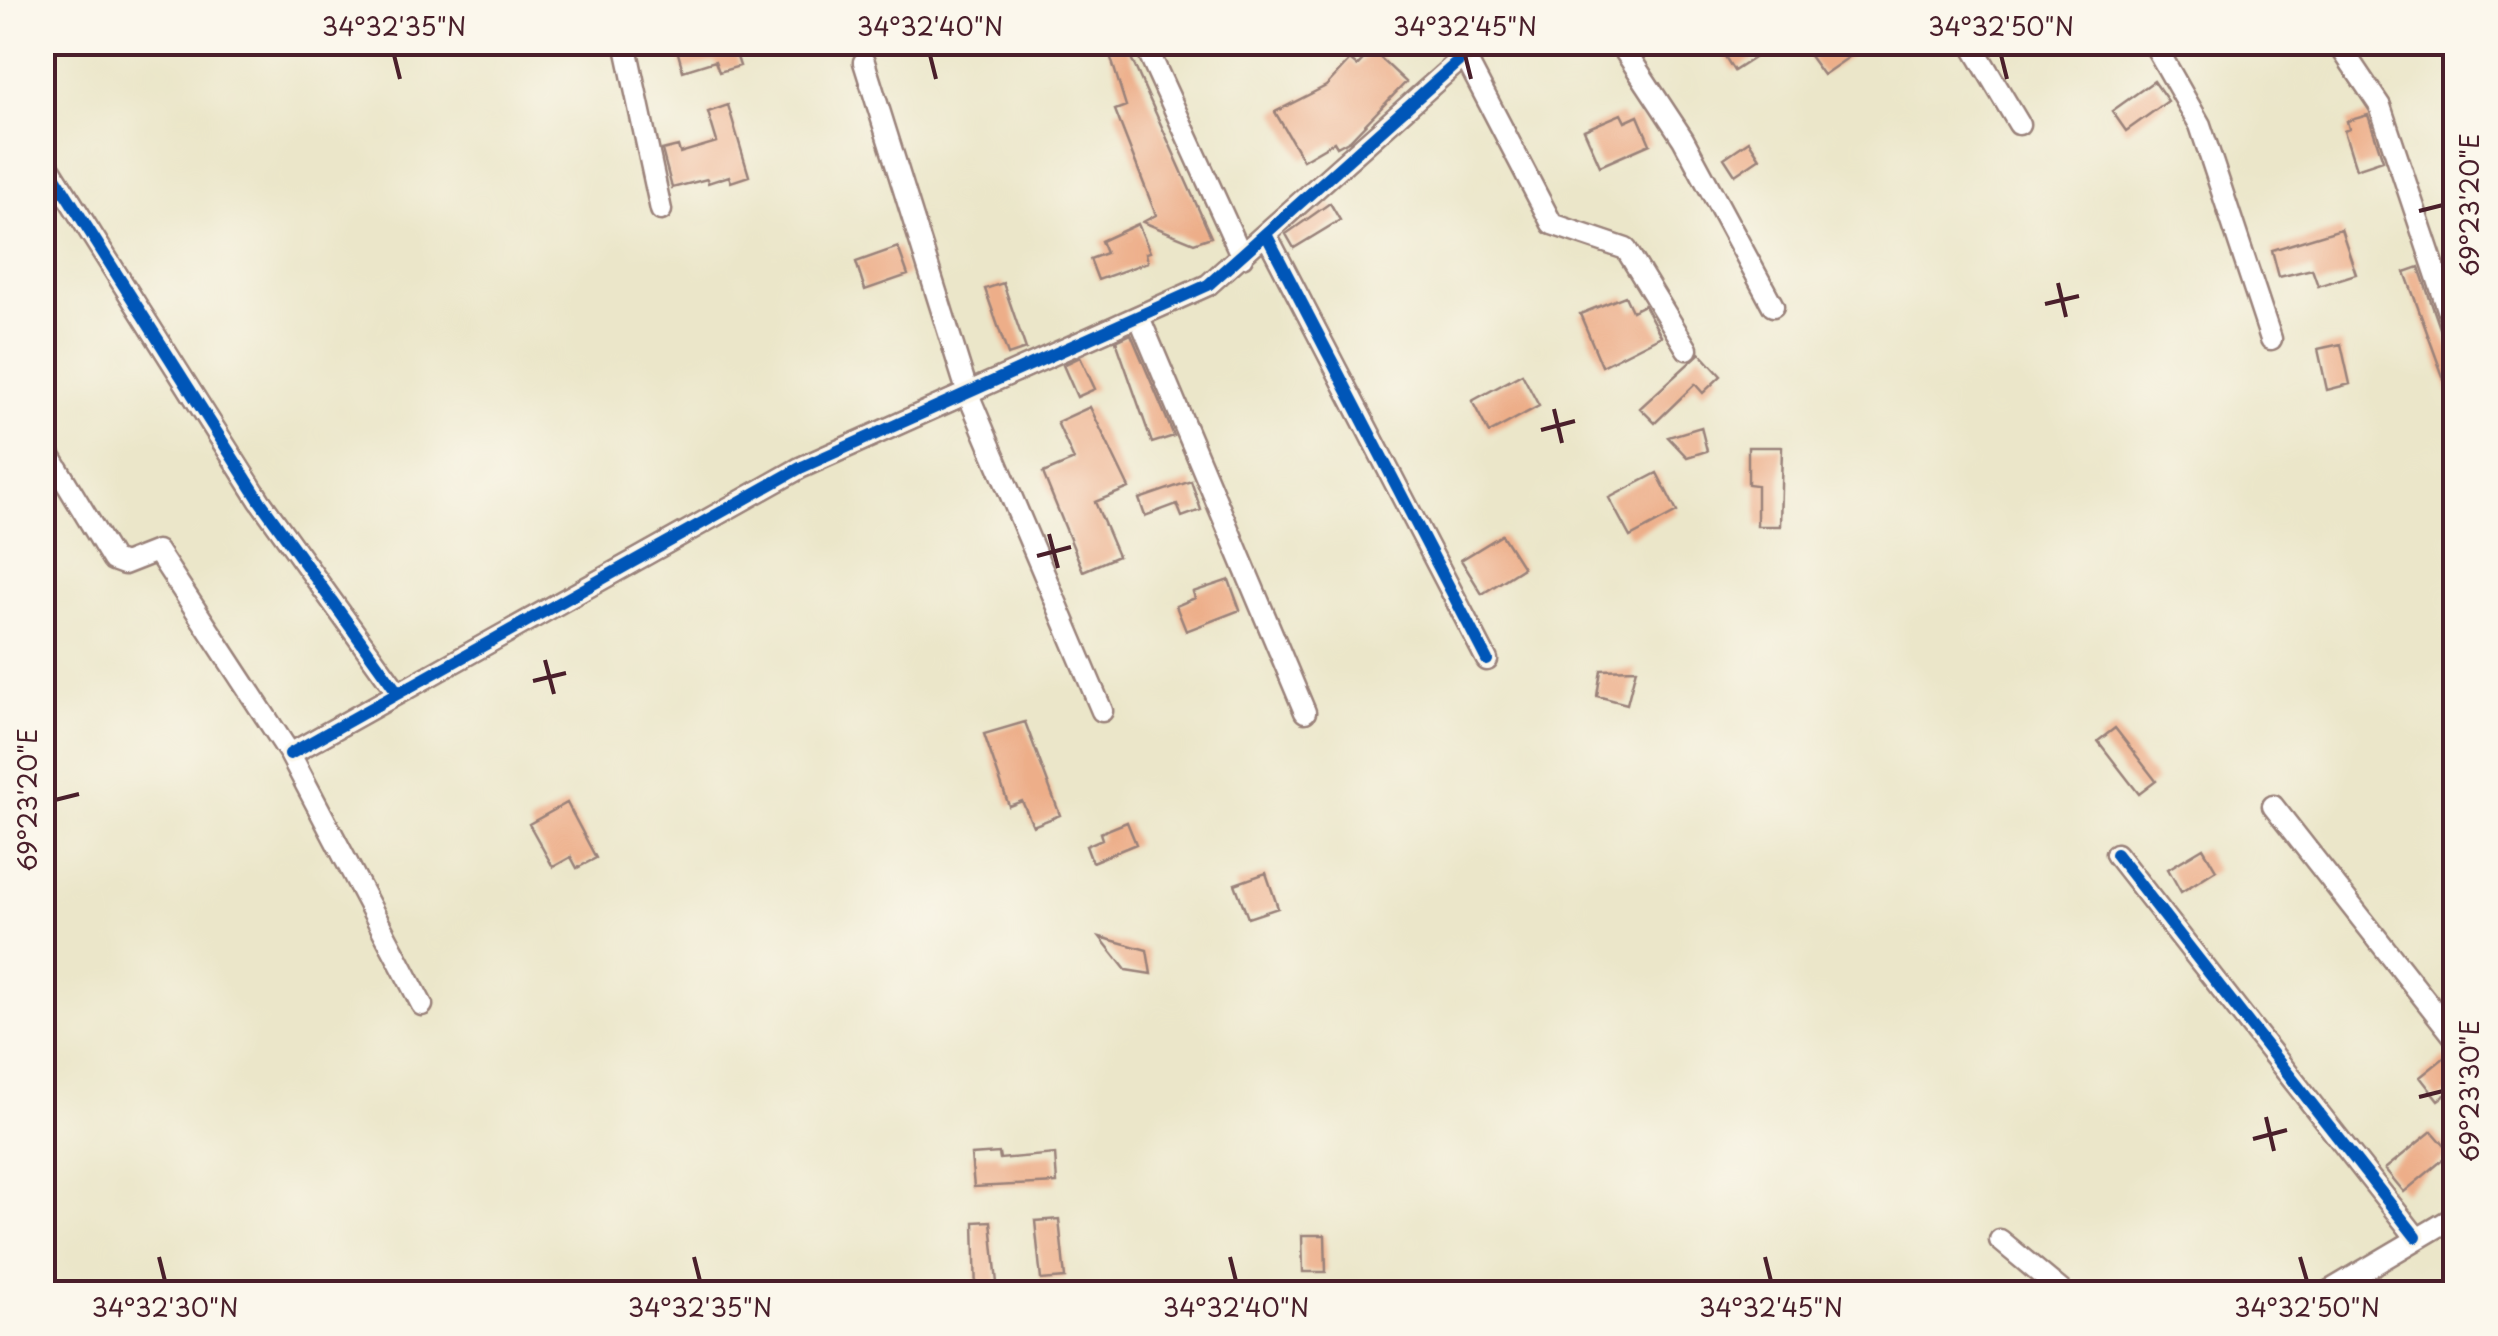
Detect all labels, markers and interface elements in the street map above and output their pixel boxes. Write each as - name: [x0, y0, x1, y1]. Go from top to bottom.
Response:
- text: 34°32'35"N: [322, 7, 466, 45]
- text: 34°32'40"N: [857, 7, 1003, 45]
- text: 34°32'45"N: [1393, 7, 1537, 45]
- text: 34°32'50"N: [1928, 7, 2074, 45]
- text: 69°23'20"E: [2450, 133, 2488, 277]
- text: 69°23'20"E: [8, 728, 46, 872]
- text: 69°23'30"E: [2450, 1020, 2488, 1162]
- text: 34°32'30"N: [91, 1288, 239, 1326]
- text: 34°32'35"N: [628, 1288, 772, 1326]
- text: 34°32'40"N: [1163, 1288, 1309, 1326]
- text: 34°32'45"N: [1699, 1288, 1843, 1326]
- text: 34°32'50"N: [2234, 1288, 2380, 1326]

